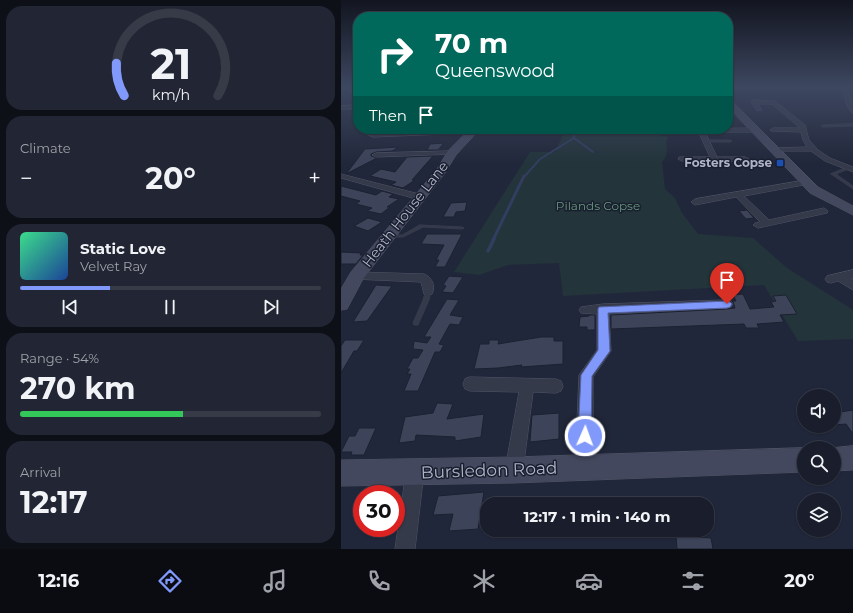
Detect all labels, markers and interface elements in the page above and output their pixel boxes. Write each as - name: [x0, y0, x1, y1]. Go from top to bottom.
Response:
- text: 70 m: [435, 26, 508, 60]
- icon: right: [369, 28, 421, 80]
- text: 21: [150, 39, 191, 89]
- text: Queenswood: [435, 60, 555, 82]
- text: km/h: [151, 86, 190, 104]
- icon: arrive: [415, 104, 437, 126]
- text: Then: [369, 106, 407, 125]
- text: Climate: [20, 140, 71, 156]
- place label: Fosters Copse: [684, 155, 772, 170]
- street label: Heath House Lane: [358, 157, 452, 271]
- marker: Fosters Copse: [775, 158, 785, 168]
- text: 20°: [145, 160, 196, 197]
- text: −: [20, 165, 33, 192]
- text: +: [308, 165, 321, 192]
- park label: Pilands Copse: [556, 198, 640, 213]
- text: Static Love: [80, 239, 166, 258]
- text: Velvet Ray: [80, 258, 147, 274]
- pin: [710, 263, 744, 304]
- icon: arrive: [716, 269, 738, 291]
- icon: previous: [59, 296, 81, 318]
- icon: pause: [159, 296, 181, 318]
- icon: next: [260, 296, 282, 318]
- text: Range · 54%: [20, 350, 99, 366]
- text: 270 km: [20, 370, 136, 407]
- map controls: [797, 389, 841, 537]
- button: sound: [797, 389, 841, 433]
- position arrow: [564, 415, 606, 457]
- button: search: [797, 441, 841, 485]
- street label: Bursledon Road: [420, 458, 558, 482]
- text: Arrival: [20, 464, 61, 480]
- text: 12:17: [20, 484, 88, 521]
- speed limit sign: 30: [353, 485, 405, 537]
- button: layers: [797, 493, 841, 537]
- text: 12:17 · 1 min · 140 m: [523, 507, 671, 526]
- icon: directions: [156, 567, 184, 595]
- icon: music: [261, 567, 289, 595]
- icon: phone: [365, 567, 393, 595]
- icon: climate: [470, 567, 498, 595]
- icon: car: [575, 567, 603, 595]
- icon: filters: [679, 567, 707, 595]
- text: 12:16: [38, 570, 79, 592]
- text: 20°: [784, 570, 815, 592]

